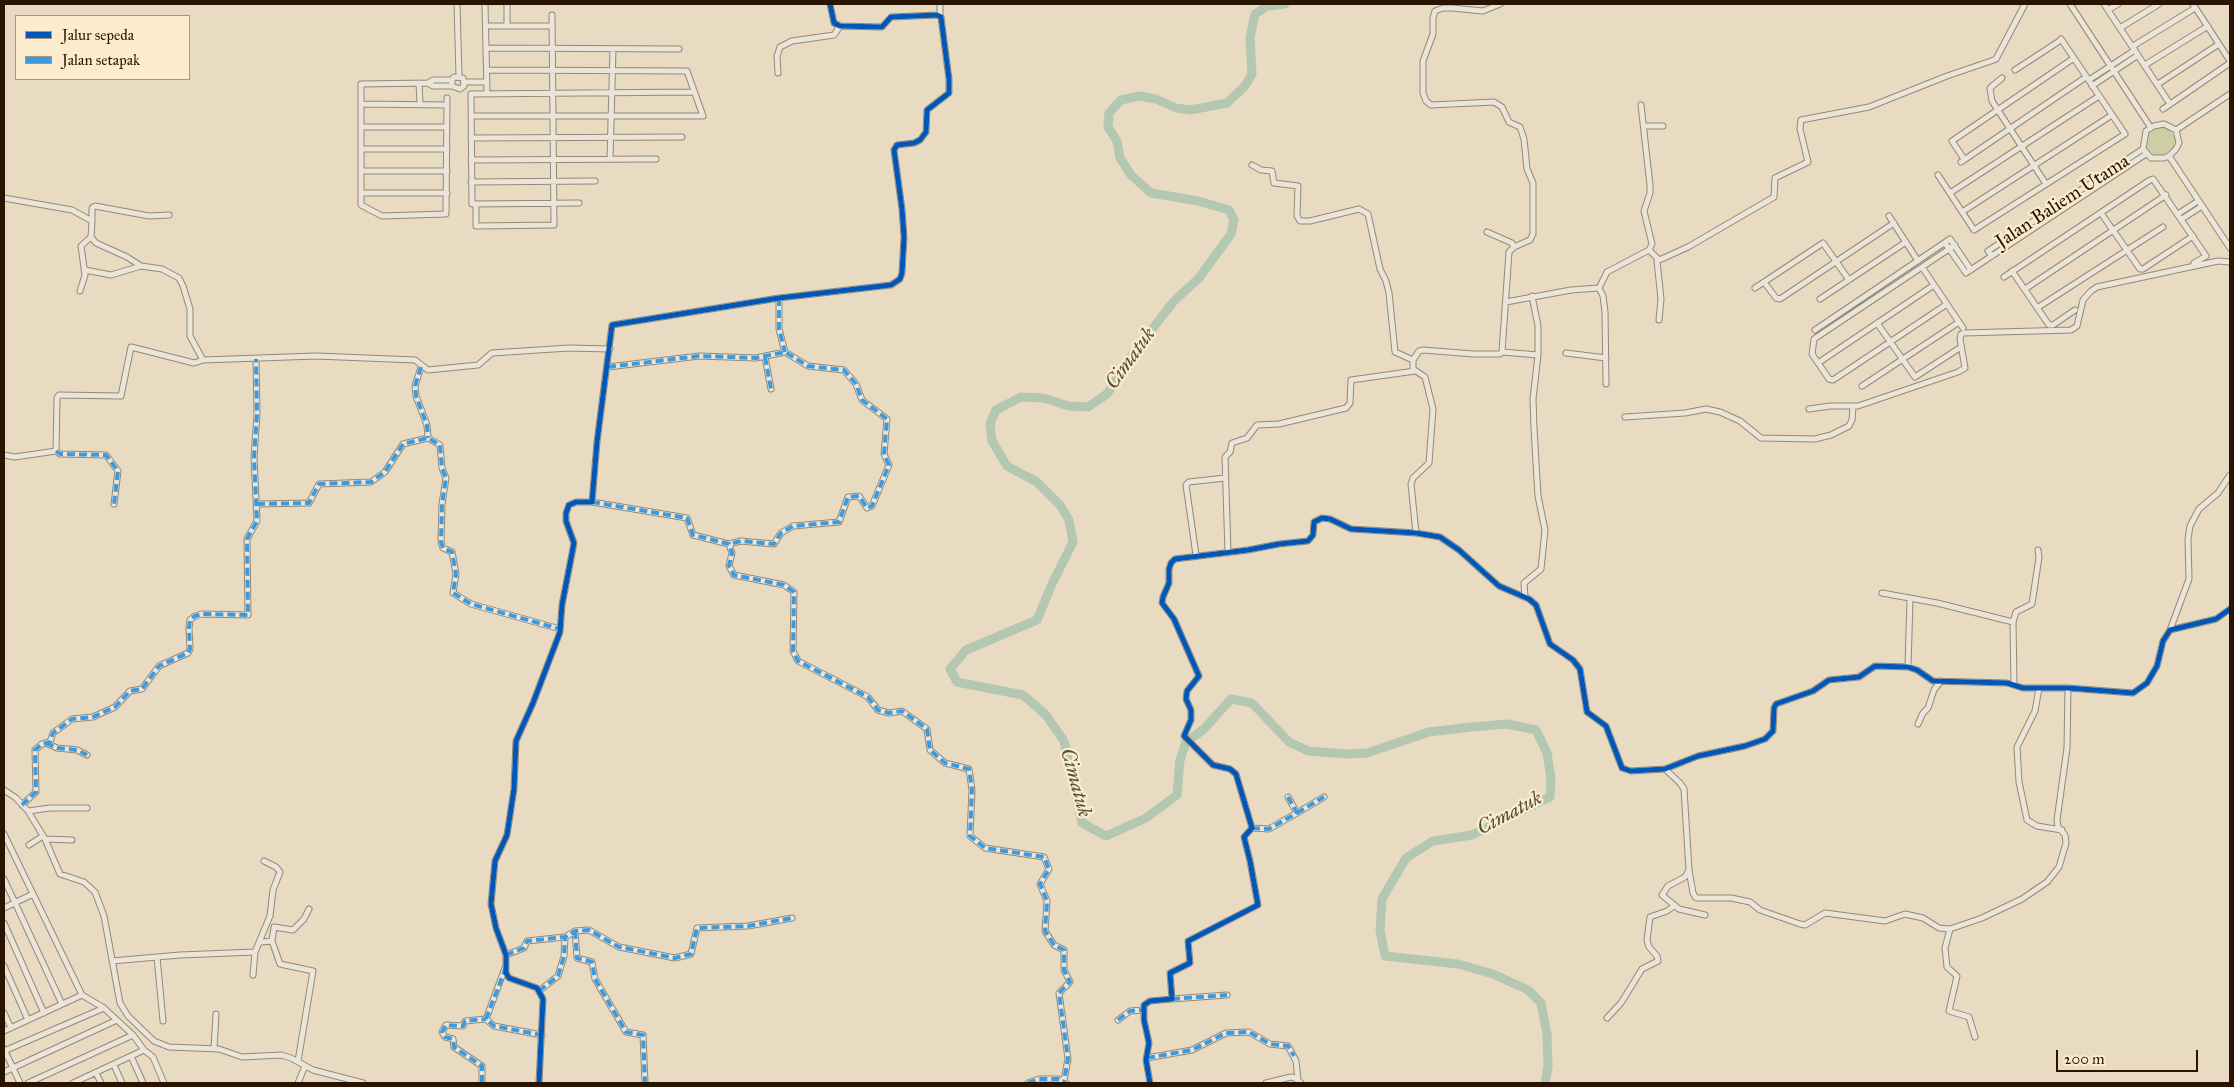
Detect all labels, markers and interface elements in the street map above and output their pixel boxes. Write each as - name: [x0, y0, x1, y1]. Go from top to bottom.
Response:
- legend: [15, 15, 190, 80]
- text: Jalur sepeda: [62, 26, 134, 44]
- text: Jalan setapak: [62, 51, 140, 69]
- street label: Jalan Baliem Utama: [1992, 150, 2134, 254]
- water label: Cimatuk: [1101, 324, 1161, 394]
- water label: Cimatuk: [1054, 746, 1096, 820]
- water label: Cimatuk: [1473, 787, 1547, 841]
- scale bar: [2059, 1040, 2202, 1072]
- text: 200 m: [2064, 1050, 2105, 1068]

